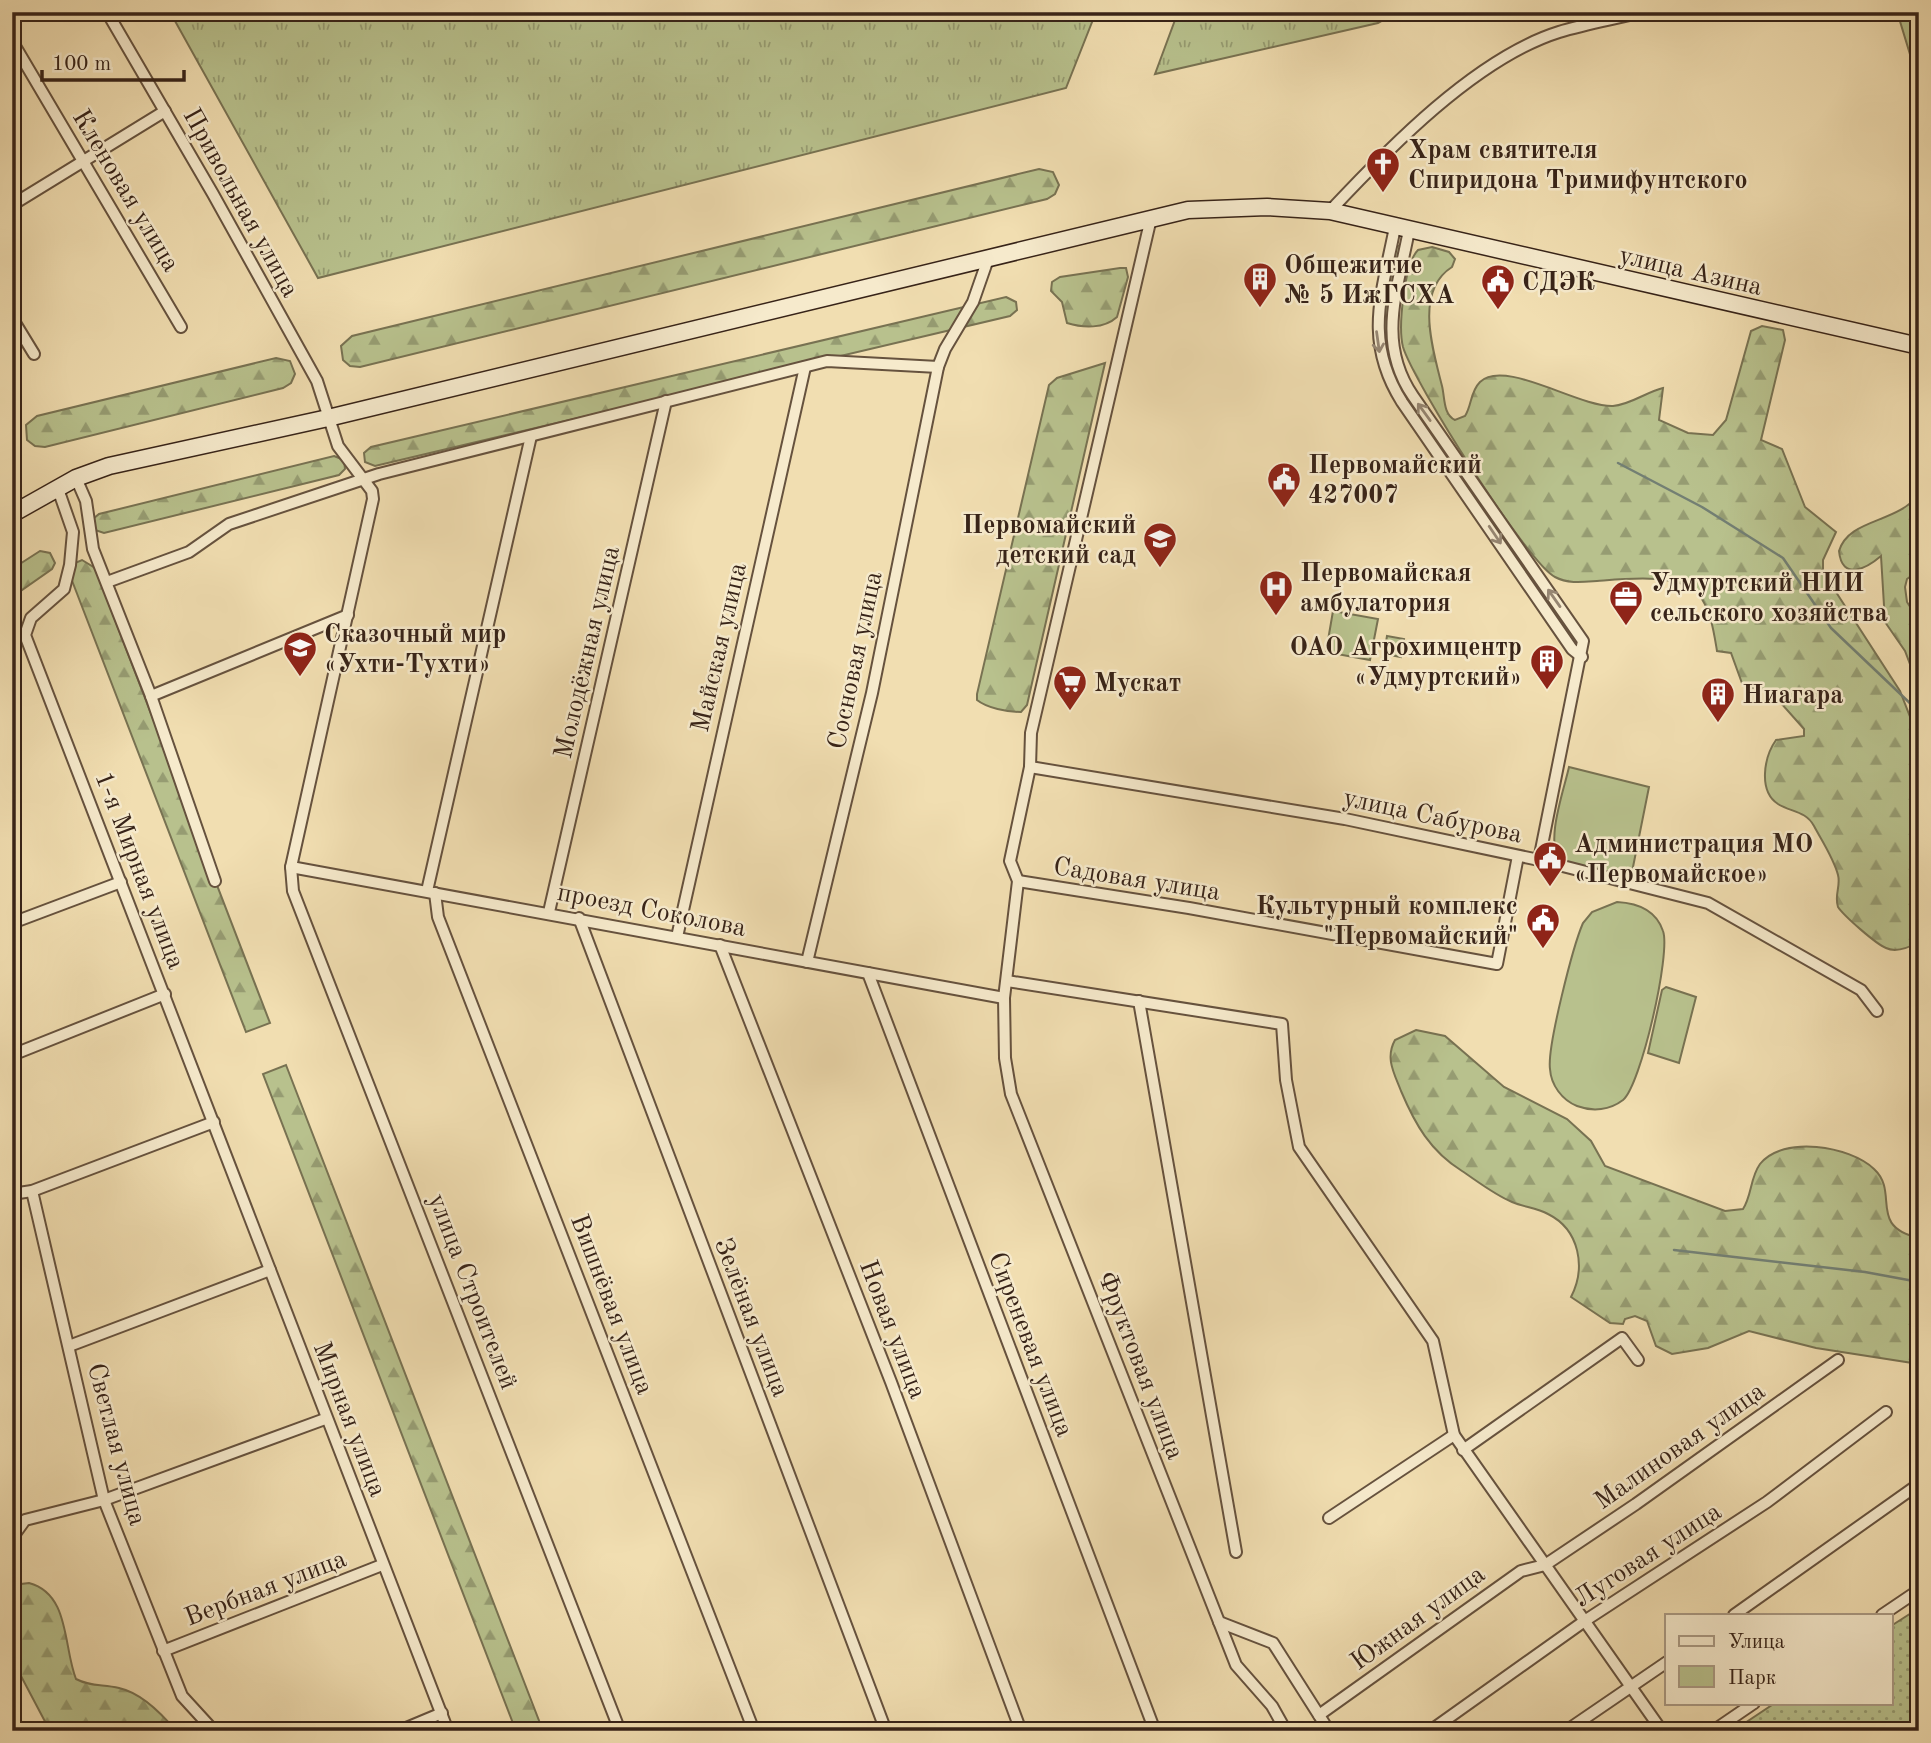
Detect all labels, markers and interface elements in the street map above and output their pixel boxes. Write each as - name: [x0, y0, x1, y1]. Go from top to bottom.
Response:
- scale bar: [42, 38, 184, 82]
- text: 100 m: [52, 54, 111, 75]
- street label: Привольная улица: [178, 104, 303, 302]
- street label: Кленовая улица: [67, 106, 184, 277]
- place label: Храм святителя Спиридона Тримифунтского: [1408, 138, 1747, 195]
- church icon: Храм святителя Спиридона Тримифунтского: [1364, 145, 1402, 194]
- street label: улица Азина: [1616, 243, 1765, 301]
- place label: Общежитие № 5 ИжГСХА: [1284, 253, 1455, 309]
- building icon: Общежитие № 5 ИжГСХА: [1241, 260, 1279, 309]
- public building icon: СДЭК: [1479, 262, 1517, 311]
- place label: СДЭК: [1522, 270, 1595, 296]
- one-way arrow: [1372, 331, 1385, 353]
- one-way arrow: [1417, 403, 1431, 422]
- place label: Первомайский 427007: [1308, 453, 1482, 509]
- public building icon: Первомайский 427007: [1265, 460, 1303, 509]
- place label: Первомайский детский сад: [962, 513, 1136, 569]
- school or university icon: Первомайский детский сад: [1141, 520, 1179, 569]
- one-way arrow: [1488, 525, 1502, 545]
- street label: Молодёжная улица: [551, 543, 625, 761]
- street label: Майская улица: [688, 560, 752, 735]
- place label: Первомайская амбулатория: [1300, 561, 1471, 617]
- hospital icon: Первомайская амбулатория: [1257, 568, 1295, 617]
- street label: Сосновая улица: [824, 569, 888, 752]
- place label: Удмуртский НИИ сельского хозяйства: [1650, 571, 1888, 627]
- office icon: Удмуртский НИИ сельского хозяйства: [1607, 578, 1645, 627]
- one-way arrow: [1547, 589, 1561, 608]
- place label: Сказочный мир «Ухти-Тухти»: [324, 622, 506, 678]
- school or university icon: Сказочный мир «Ухти-Тухти»: [281, 629, 319, 678]
- place label: ОАО Агрохимцентр «Удмуртский»: [1290, 635, 1522, 691]
- building icon: ОАО Агрохимцентр «Удмуртский»: [1528, 642, 1566, 691]
- supermarket icon: Мускат: [1051, 663, 1089, 712]
- place label: Мускат: [1094, 671, 1181, 697]
- building icon: Ниагара: [1699, 675, 1737, 724]
- place label: Ниагара: [1742, 683, 1844, 709]
- street label: 1-я Мирная улица: [90, 768, 189, 973]
- street label: улица Сабурова: [1341, 785, 1525, 849]
- place label: Администрация МО «Первомайское»: [1574, 832, 1813, 888]
- public building icon: Администрация МО «Первомайское»: [1531, 839, 1569, 888]
- street label: Садовая улица: [1051, 854, 1222, 906]
- street label: проезд Соколова: [555, 880, 748, 942]
- place label: Культурный комплекс "Первомайский": [1256, 894, 1518, 950]
- public building icon: Культурный комплекс "Первомайский": [1524, 901, 1562, 950]
- street label: улица Строителей: [423, 1190, 521, 1393]
- street label: Вишнёвая улица: [565, 1211, 657, 1398]
- street label: Зелёная улица: [709, 1235, 793, 1401]
- street label: Сиреневая улица: [983, 1249, 1077, 1441]
- street label: Новая улица: [854, 1257, 930, 1403]
- street label: Фруктовая улица: [1092, 1268, 1188, 1464]
- street label: Мирная улица: [308, 1339, 391, 1501]
- street label: Светлая улица: [82, 1361, 150, 1529]
- street label: Малиновая улица: [1590, 1378, 1770, 1515]
- street label: Луговая улица: [1570, 1499, 1726, 1613]
- street label: Вербная улица: [181, 1546, 350, 1632]
- street label: Южная улица: [1346, 1561, 1490, 1676]
- legend: [1665, 1614, 1892, 1704]
- text: Улица: [1728, 1632, 1785, 1653]
- text: Парк: [1728, 1668, 1777, 1689]

